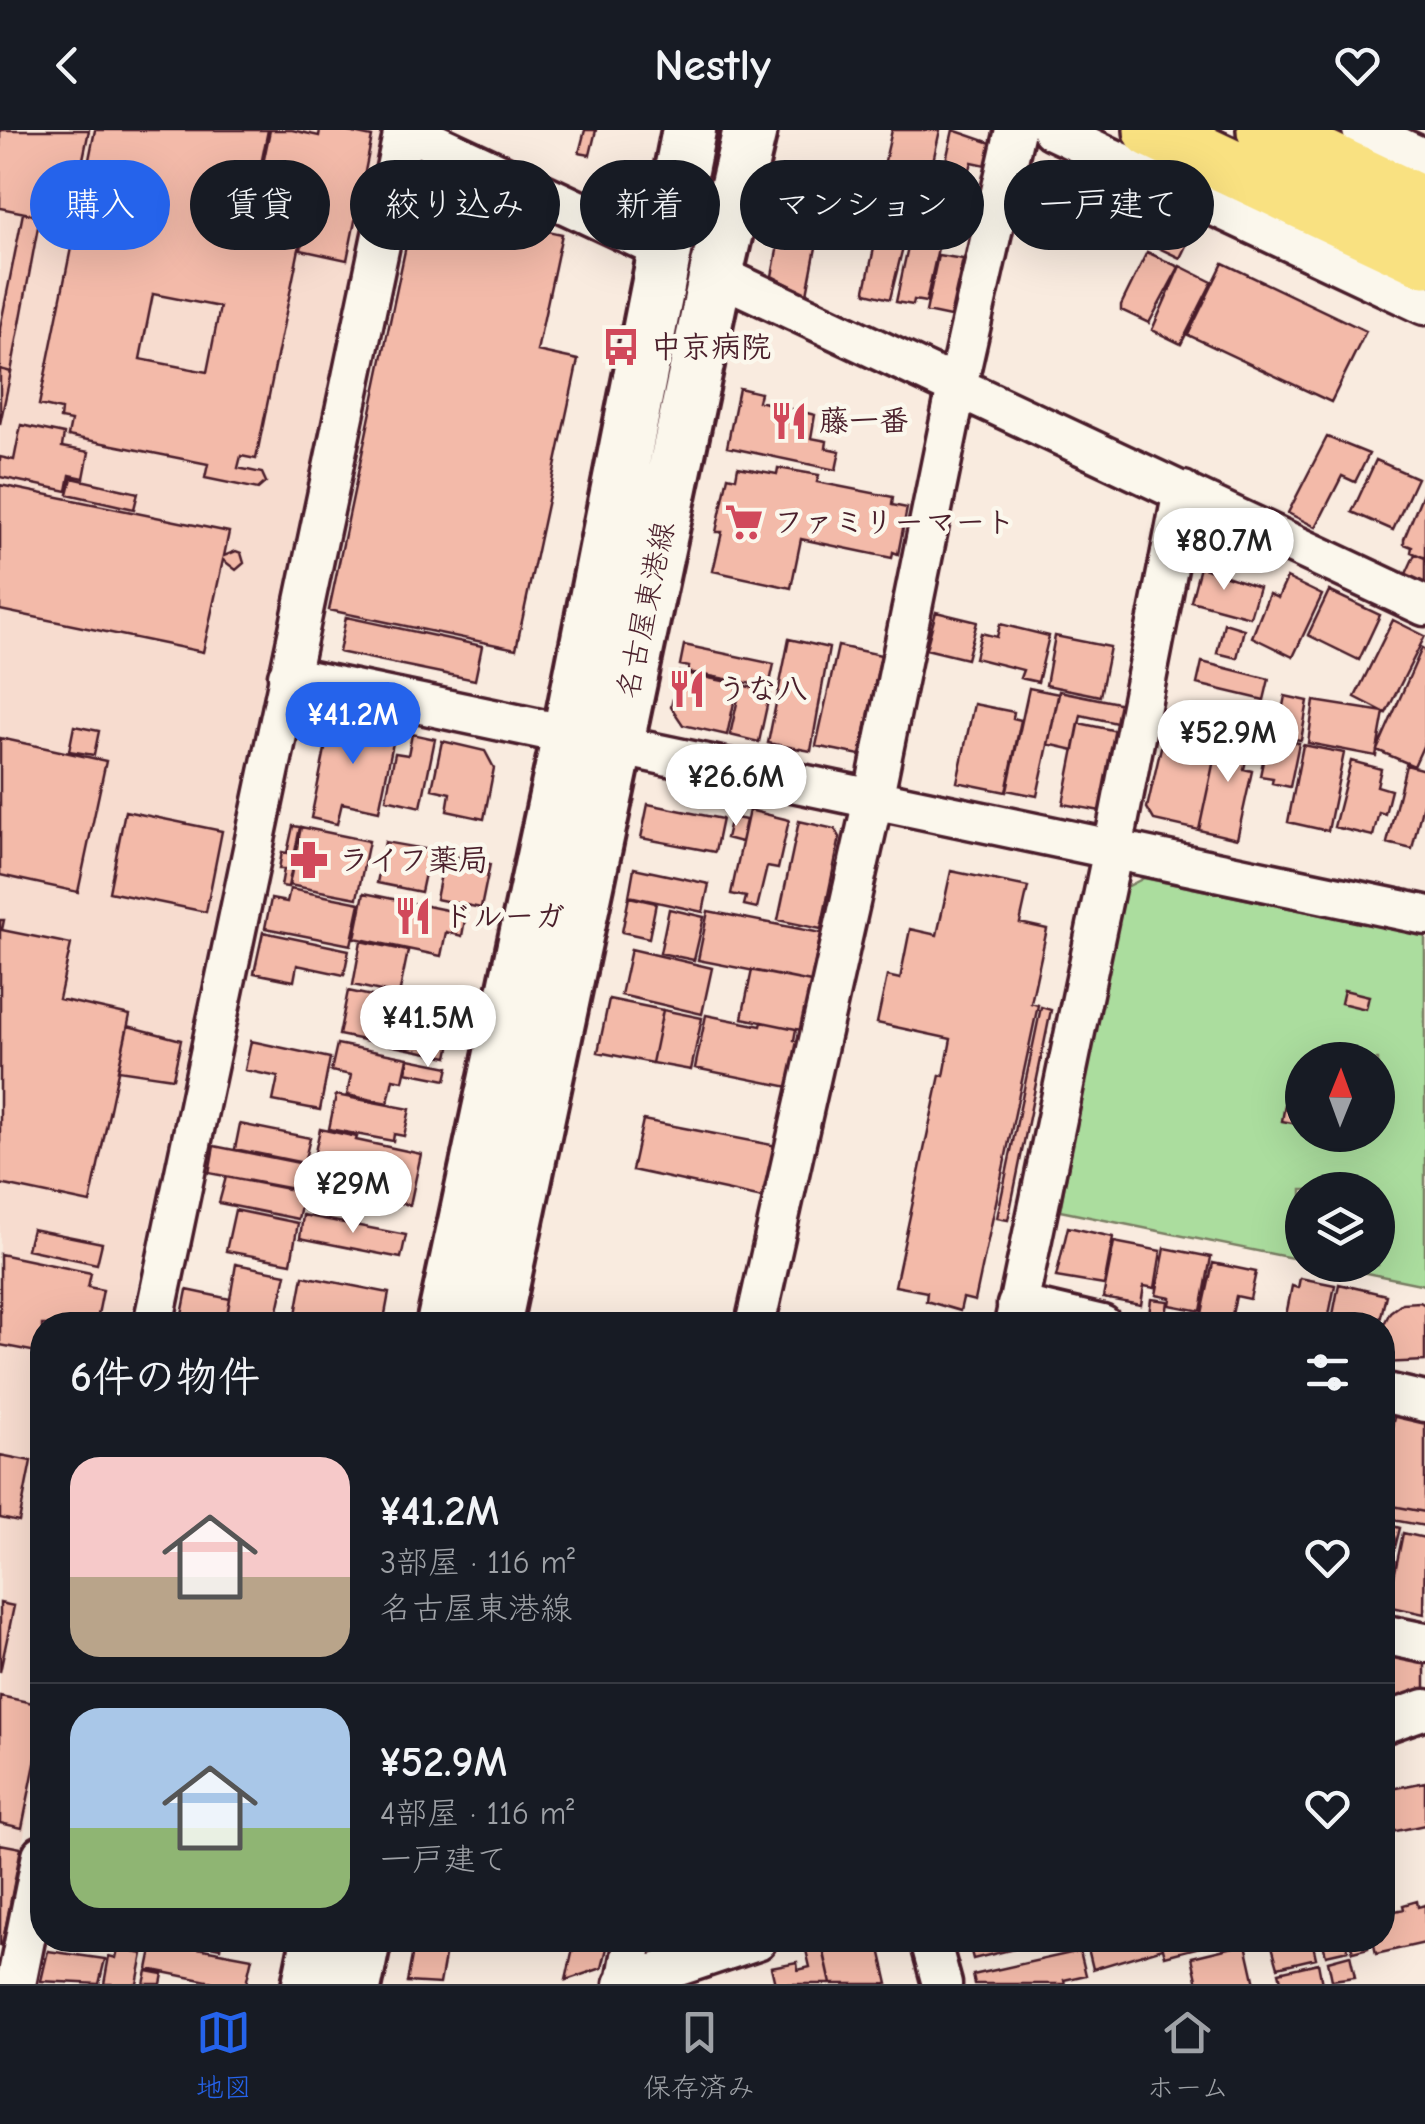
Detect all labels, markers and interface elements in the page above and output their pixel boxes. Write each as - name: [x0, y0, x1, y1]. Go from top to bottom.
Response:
- icon: back: [40, 38, 95, 93]
- icon: heart: [1330, 38, 1385, 93]
- text: Nestly: [654, 39, 771, 91]
- chip: 購入: [30, 160, 170, 250]
- chip: 賃貸: [190, 160, 330, 250]
- chip: 絞り込み: [350, 160, 560, 250]
- chip: 新着: [580, 160, 720, 250]
- chip: マンション: [740, 160, 984, 250]
- chip: 一戸建て: [1004, 160, 1214, 250]
- bus stop icon: 中京病院: [600, 326, 642, 368]
- place label: 中京病院: [651, 330, 771, 365]
- restaurant icon: 藤一番: [768, 400, 810, 442]
- place label: 藤一番: [819, 404, 909, 439]
- supermarket icon: ファミリーマート: [723, 501, 765, 543]
- place label: ファミリーマート: [774, 505, 1015, 540]
- pin: ¥80.7M: [1143, 508, 1305, 593]
- street label: 名古屋東港線: [610, 518, 682, 702]
- text: ¥80.7M: [1176, 522, 1272, 559]
- restaurant icon: うな八: [666, 668, 708, 710]
- place label: うな八: [717, 672, 807, 707]
- pin: ¥41.2M: [272, 682, 434, 767]
- text: ¥41.2M: [308, 696, 398, 733]
- pin: ¥52.9M: [1147, 700, 1309, 785]
- text: ¥52.9M: [1180, 714, 1277, 751]
- pin: ¥26.6M: [655, 744, 817, 829]
- text: ¥26.6M: [688, 758, 784, 795]
- pharmacy icon: ライフ薬局: [288, 839, 330, 881]
- place label: ライフ薬局: [339, 843, 488, 878]
- restaurant icon: ドルーガ: [392, 895, 434, 937]
- place label: ドルーガ: [443, 899, 565, 934]
- pin: ¥41.5M: [347, 985, 509, 1070]
- text: ¥41.5M: [382, 999, 474, 1036]
- north arrow: [1285, 1042, 1395, 1152]
- map controls: [1285, 1042, 1395, 1282]
- pin: ¥29M: [294, 1151, 412, 1236]
- text: ¥29M: [316, 1165, 390, 1202]
- button: layers: [1285, 1172, 1395, 1282]
- icon: filters: [1300, 1345, 1355, 1400]
- text: 6件の物件: [70, 1353, 260, 1402]
- text: ¥41.2M: [380, 1487, 499, 1536]
- icon: home: [150, 1497, 270, 1617]
- icon: heart: [1300, 1530, 1355, 1585]
- text: 3部屋 · 116 m²: [380, 1544, 575, 1581]
- text: 名古屋東港線: [380, 1590, 572, 1627]
- text: ¥52.9M: [380, 1738, 507, 1787]
- icon: home: [150, 1748, 270, 1868]
- icon: heart: [1300, 1781, 1355, 1836]
- text: 4部屋 · 116 m²: [380, 1795, 574, 1832]
- text: 一戸建て: [380, 1841, 508, 1878]
- tab: 地図: [196, 2005, 252, 2105]
- tab: 保存済み: [643, 2005, 755, 2105]
- tab: ホーム: [1146, 2005, 1229, 2105]

